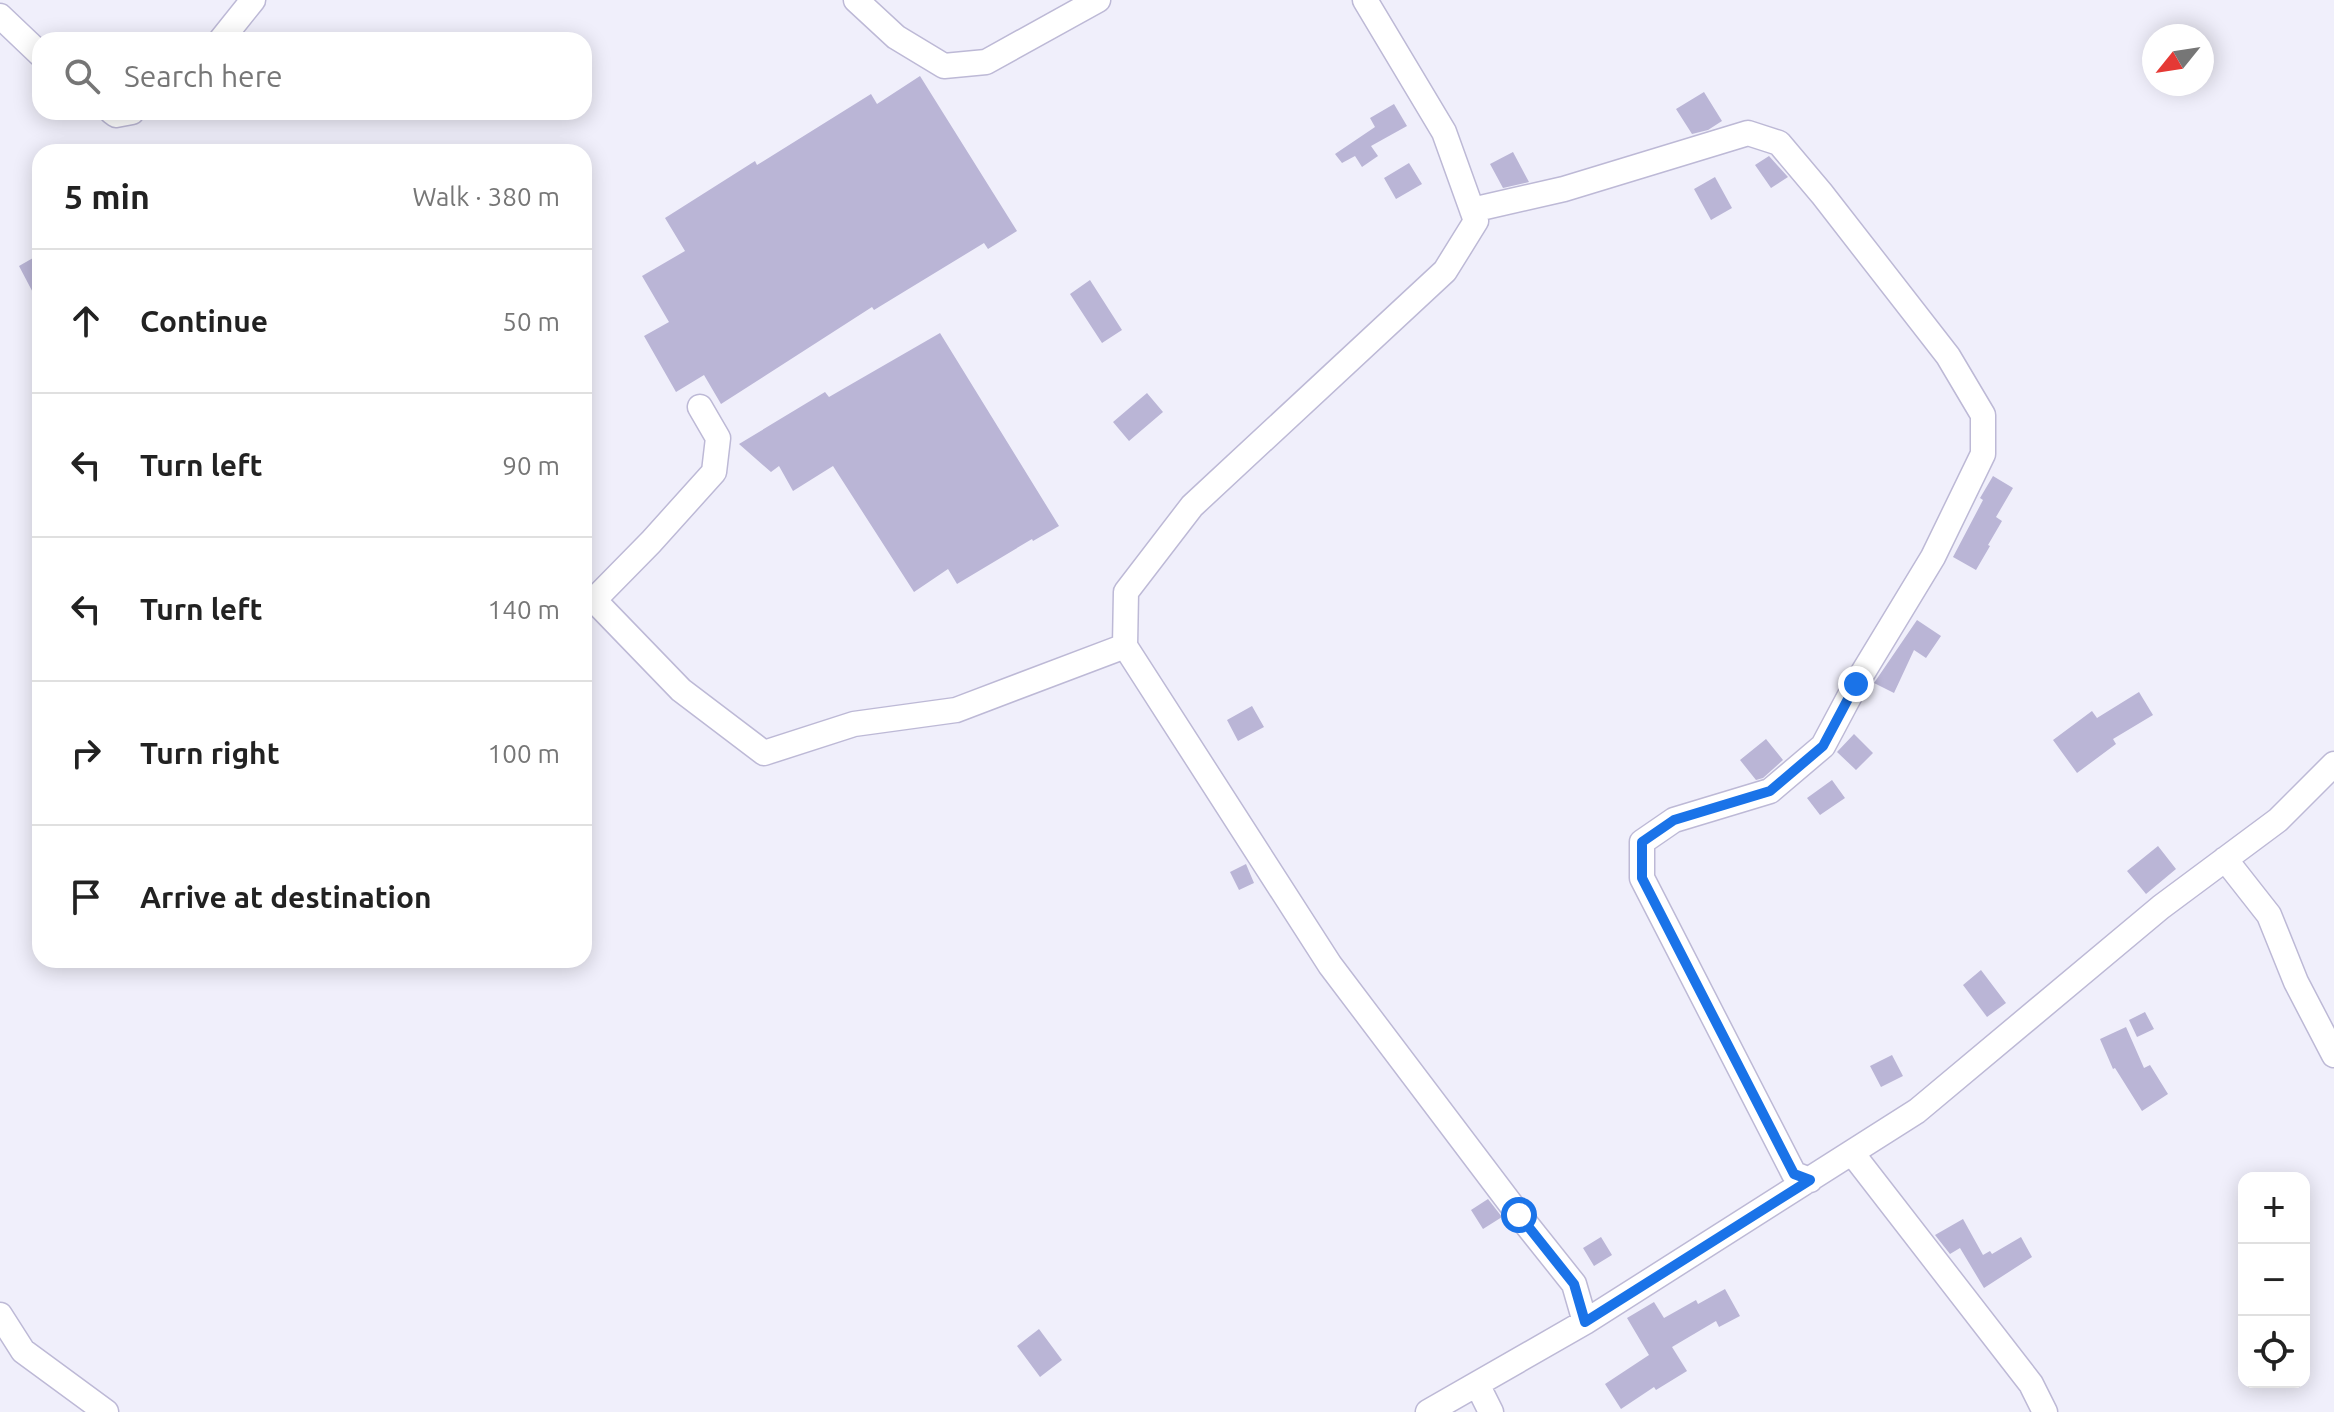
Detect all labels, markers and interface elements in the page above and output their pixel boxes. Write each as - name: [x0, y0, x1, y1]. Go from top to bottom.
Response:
- north arrow: [2142, 24, 2214, 96]
- search box: [32, 32, 592, 120]
- icon: search: [60, 54, 104, 98]
- text: Search here: [124, 59, 283, 93]
- text: 5 min: [64, 177, 150, 215]
- text: Walk · 380 m: [412, 182, 560, 211]
- icon: ahead: [64, 299, 108, 343]
- text: Continue: [140, 304, 268, 338]
- text: 50 m: [502, 307, 560, 336]
- icon: left: [64, 443, 108, 487]
- text: Turn left: [140, 448, 262, 482]
- text: 90 m: [502, 451, 560, 480]
- icon: left: [64, 587, 108, 631]
- text: Turn left: [140, 592, 262, 626]
- text: 140 m: [488, 595, 560, 624]
- route end: [1838, 666, 1874, 702]
- icon: right: [64, 731, 108, 775]
- text: Turn right: [140, 736, 280, 770]
- text: 100 m: [488, 739, 560, 768]
- icon: arrive: [64, 875, 108, 919]
- text: Arrive at destination: [140, 880, 432, 914]
- map controls: [2238, 1172, 2310, 1388]
- button: +: [2238, 1172, 2310, 1244]
- route start: [1501, 1197, 1537, 1233]
- button: −: [2238, 1244, 2310, 1316]
- button: locate: [2238, 1316, 2310, 1388]

